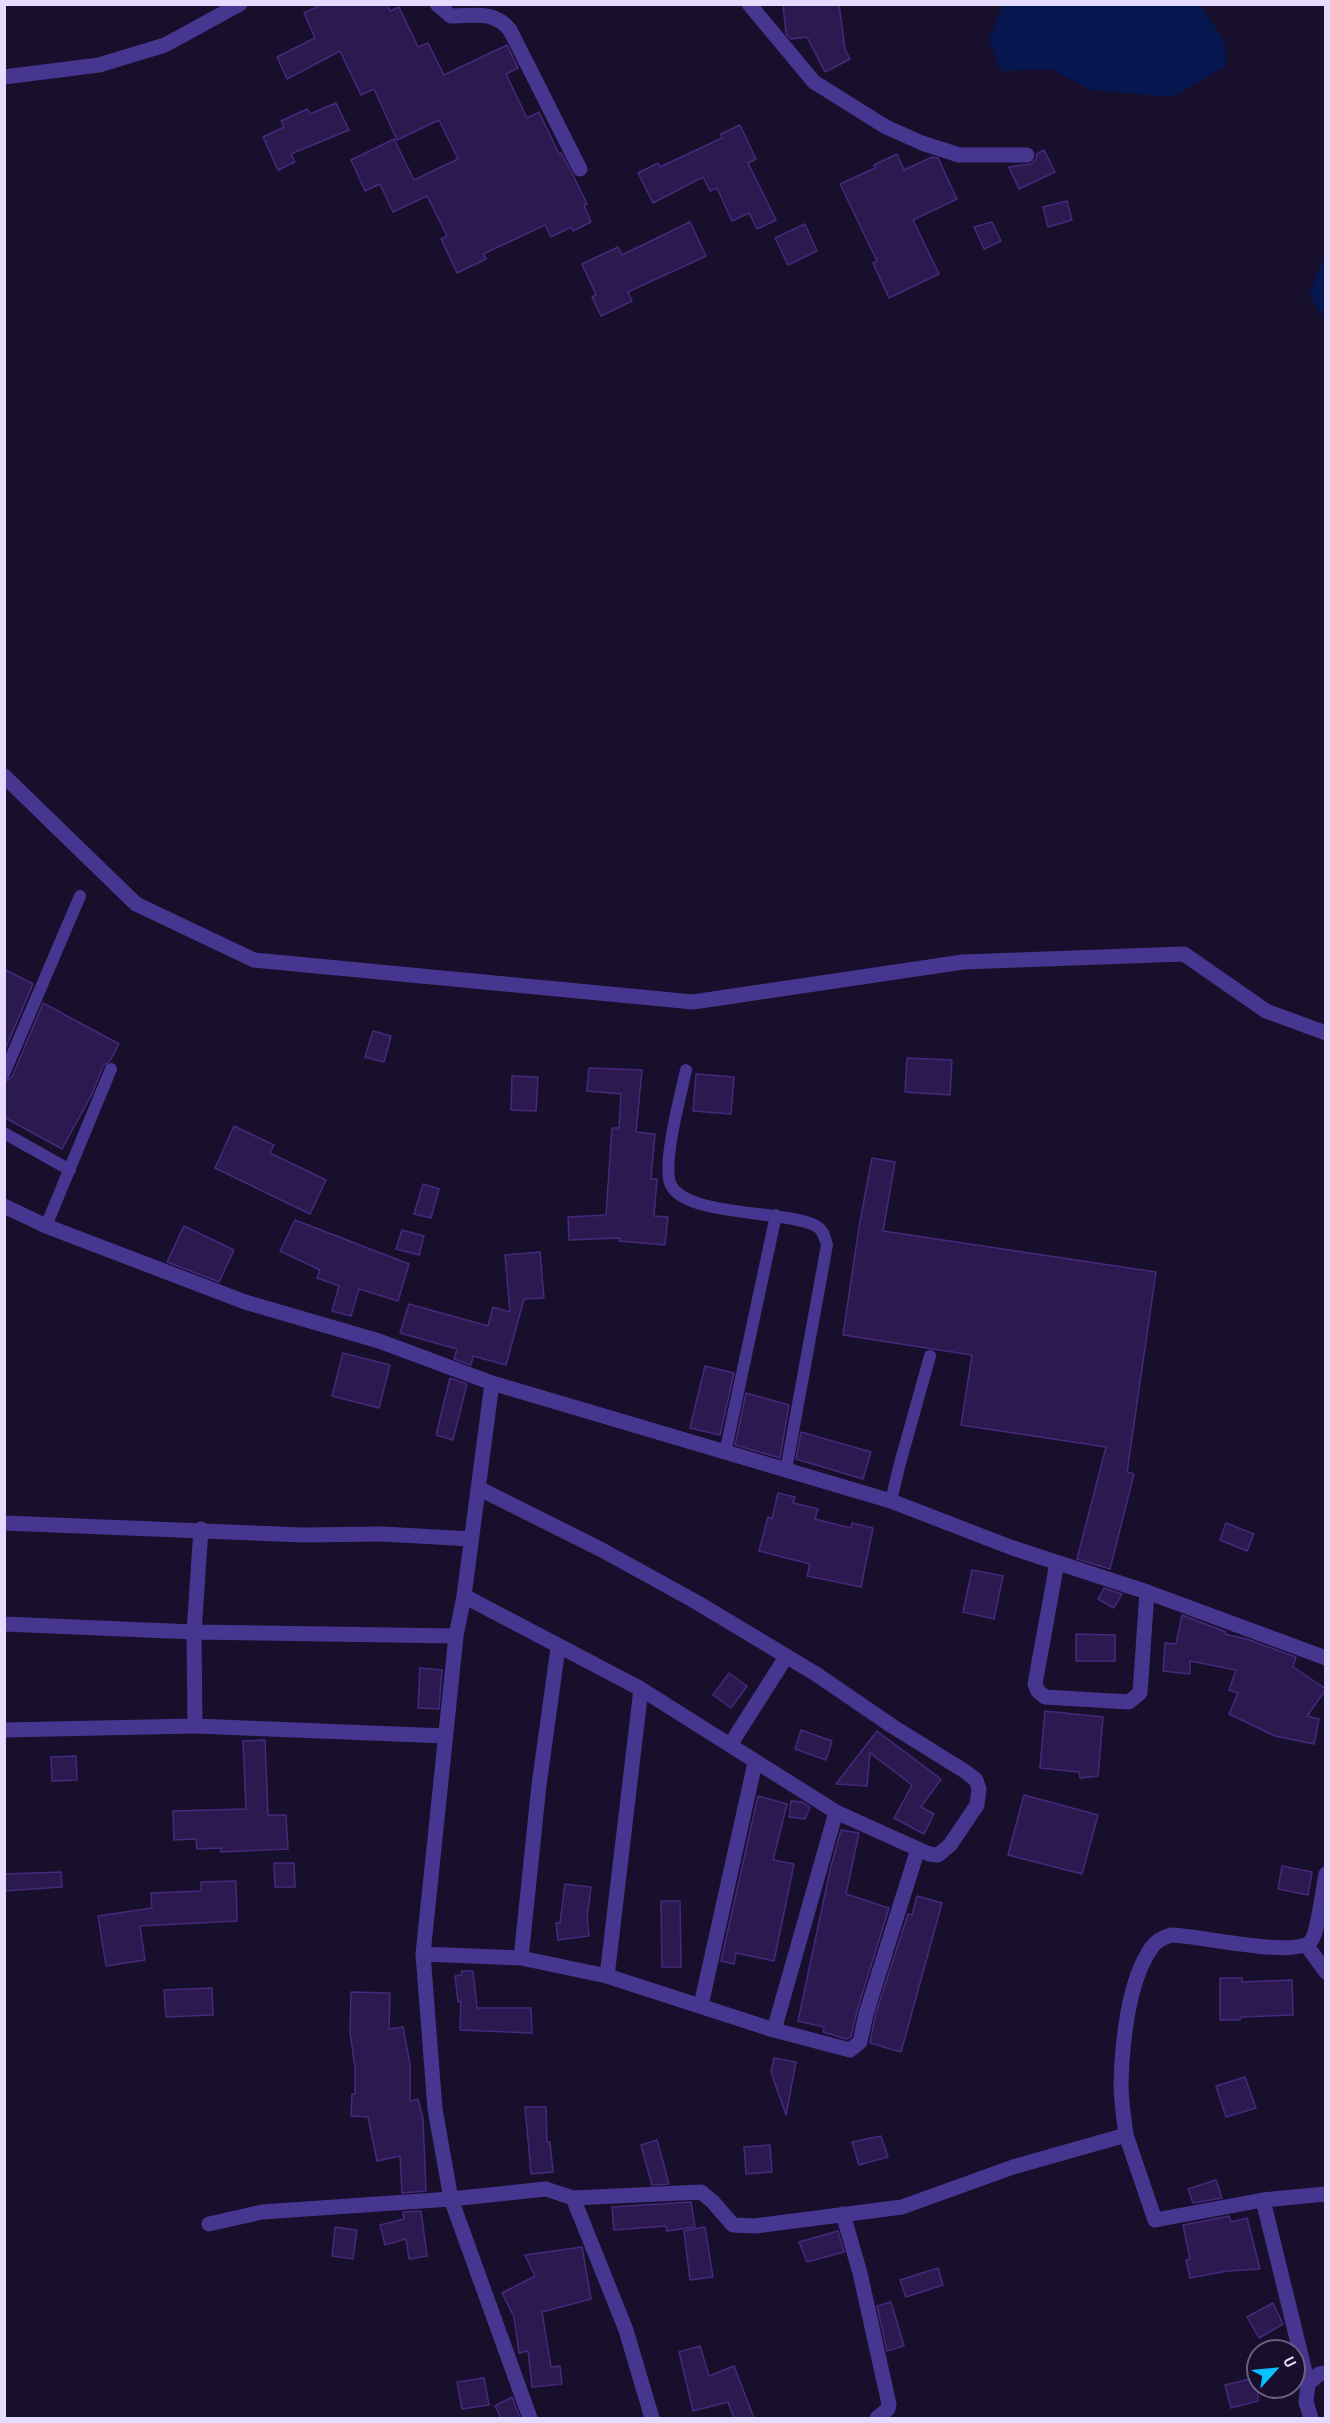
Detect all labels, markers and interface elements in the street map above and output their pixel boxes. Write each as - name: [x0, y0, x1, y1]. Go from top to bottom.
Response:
- north arrow: [1246, 2339, 1306, 2399]
- text: U: [1278, 2353, 1302, 2371]

